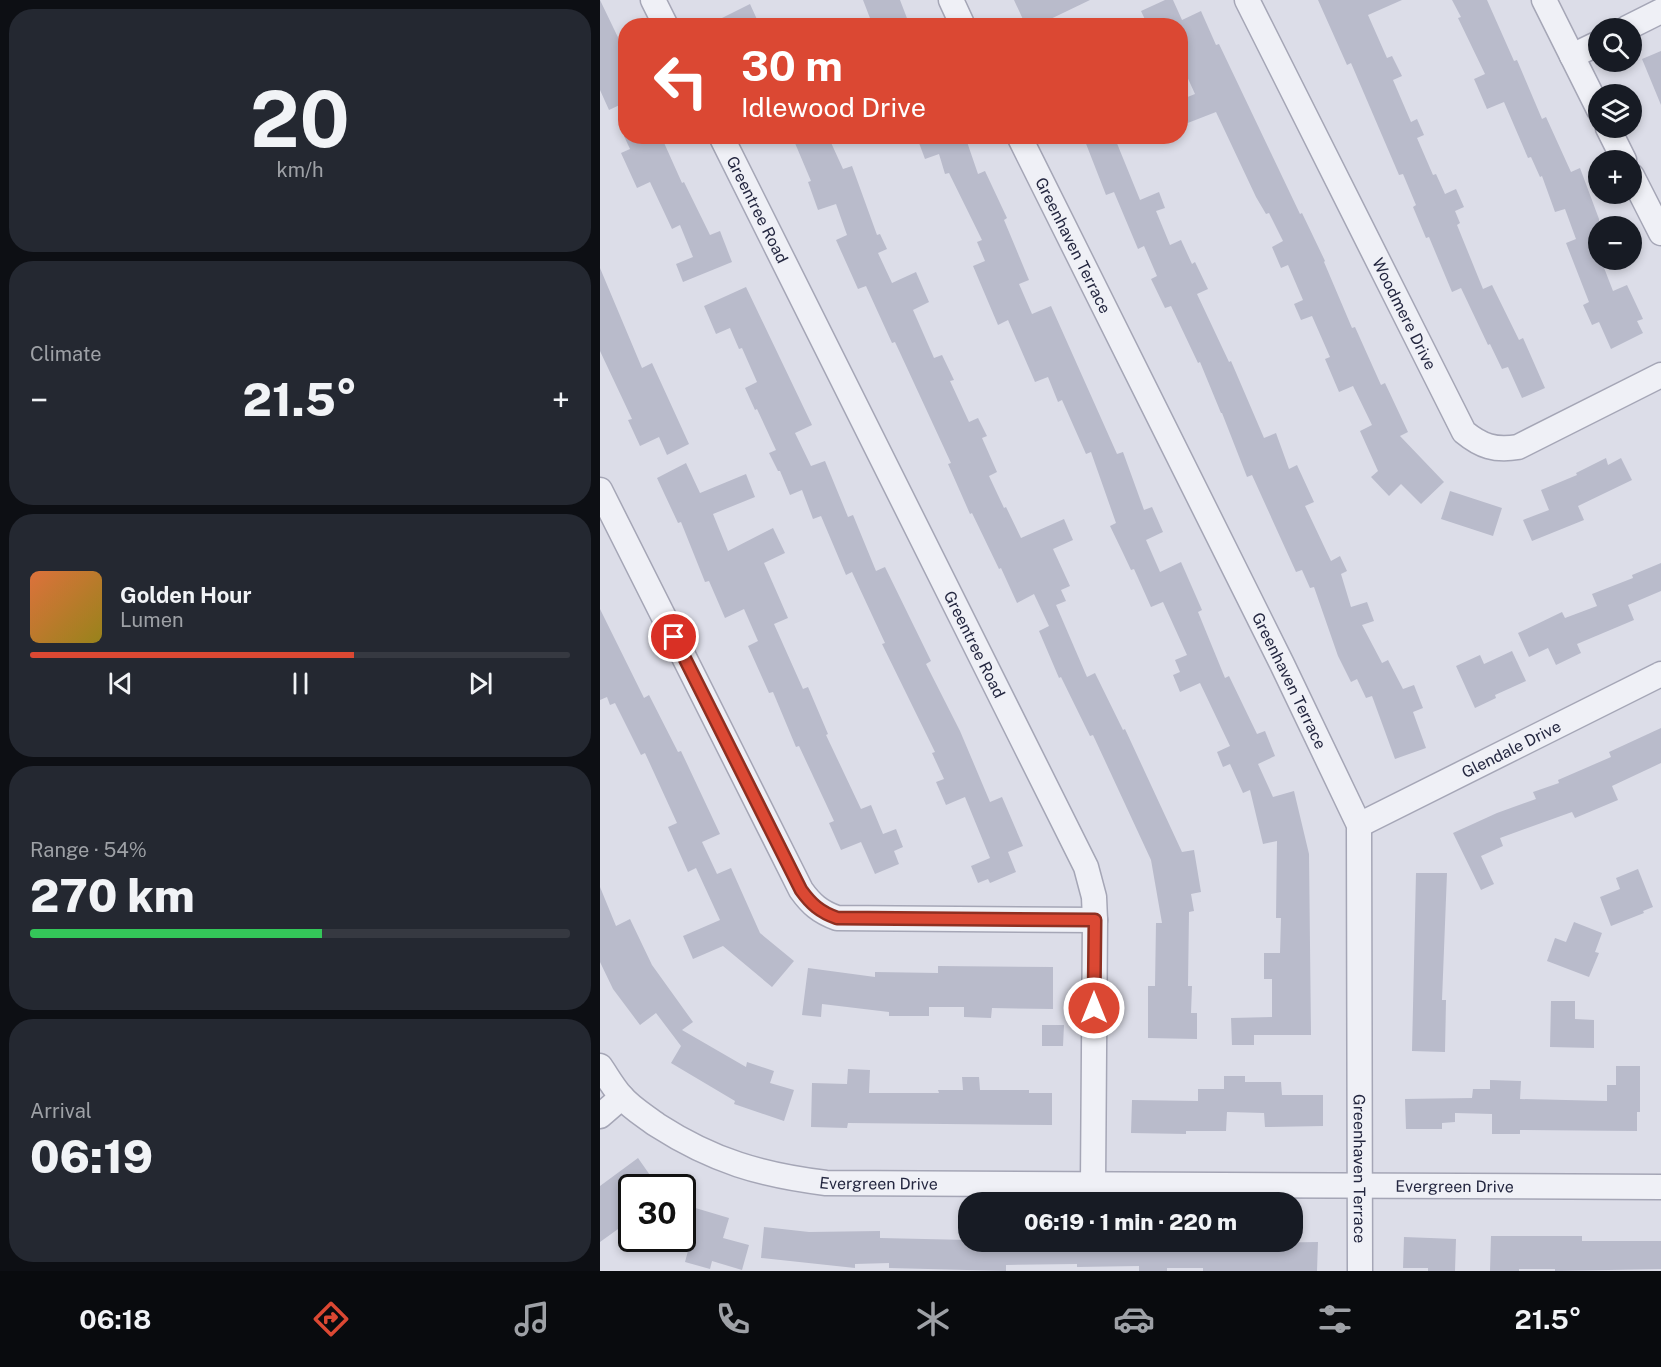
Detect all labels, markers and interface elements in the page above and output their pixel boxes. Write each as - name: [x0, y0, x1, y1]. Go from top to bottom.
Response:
- map controls: [1588, 18, 1642, 270]
- button: search: [1588, 18, 1642, 72]
- text: 30 m: [741, 41, 843, 90]
- icon: left: [642, 42, 720, 120]
- text: 20: [250, 73, 350, 165]
- button: layers: [1588, 84, 1642, 138]
- text: Idlewood Drive: [741, 91, 926, 123]
- button: +: [1588, 150, 1642, 204]
- street label: Greentree Road: [723, 153, 792, 266]
- text: km/h: [276, 158, 324, 182]
- street label: Greenhaven Terrace: [1032, 174, 1115, 316]
- button: −: [1588, 216, 1642, 270]
- street label: Woodmere Drive: [1369, 255, 1441, 373]
- text: Climate: [30, 342, 102, 366]
- text: 21.5°: [243, 373, 357, 426]
- text: −: [30, 381, 48, 419]
- text: +: [552, 381, 570, 419]
- text: Golden Hour: [120, 582, 251, 608]
- street label: Greentree Road: [940, 588, 1009, 701]
- text: Lumen: [120, 608, 184, 632]
- street label: Greenhaven Terrace: [1248, 609, 1331, 752]
- pin: [648, 611, 699, 662]
- icon: arrive: [657, 620, 690, 653]
- icon: previous: [104, 667, 137, 700]
- icon: pause: [284, 667, 317, 700]
- icon: next: [464, 667, 497, 700]
- street label: Glendale Drive: [1458, 716, 1564, 782]
- text: Range · 54%: [30, 838, 147, 862]
- text: 270 km: [30, 869, 195, 922]
- position arrow: [1062, 976, 1126, 1040]
- street label: Greenhaven Terrace: [1350, 1094, 1369, 1243]
- text: Arrival: [30, 1099, 92, 1123]
- text: 06:19: [30, 1130, 153, 1183]
- street label: Evergreen Drive: [818, 1173, 938, 1193]
- speed limit sign: 30: [618, 1174, 696, 1252]
- street label: Evergreen Drive: [1395, 1176, 1514, 1196]
- text: 06:19 · 1 min · 220 m: [1024, 1209, 1237, 1235]
- icon: directions: [310, 1298, 352, 1340]
- icon: music: [511, 1298, 553, 1340]
- icon: phone: [712, 1298, 754, 1340]
- icon: climate: [912, 1298, 954, 1340]
- icon: car: [1113, 1298, 1155, 1340]
- icon: filters: [1314, 1298, 1356, 1340]
- text: 06:18: [79, 1303, 151, 1335]
- text: 21.5°: [1515, 1303, 1582, 1335]

